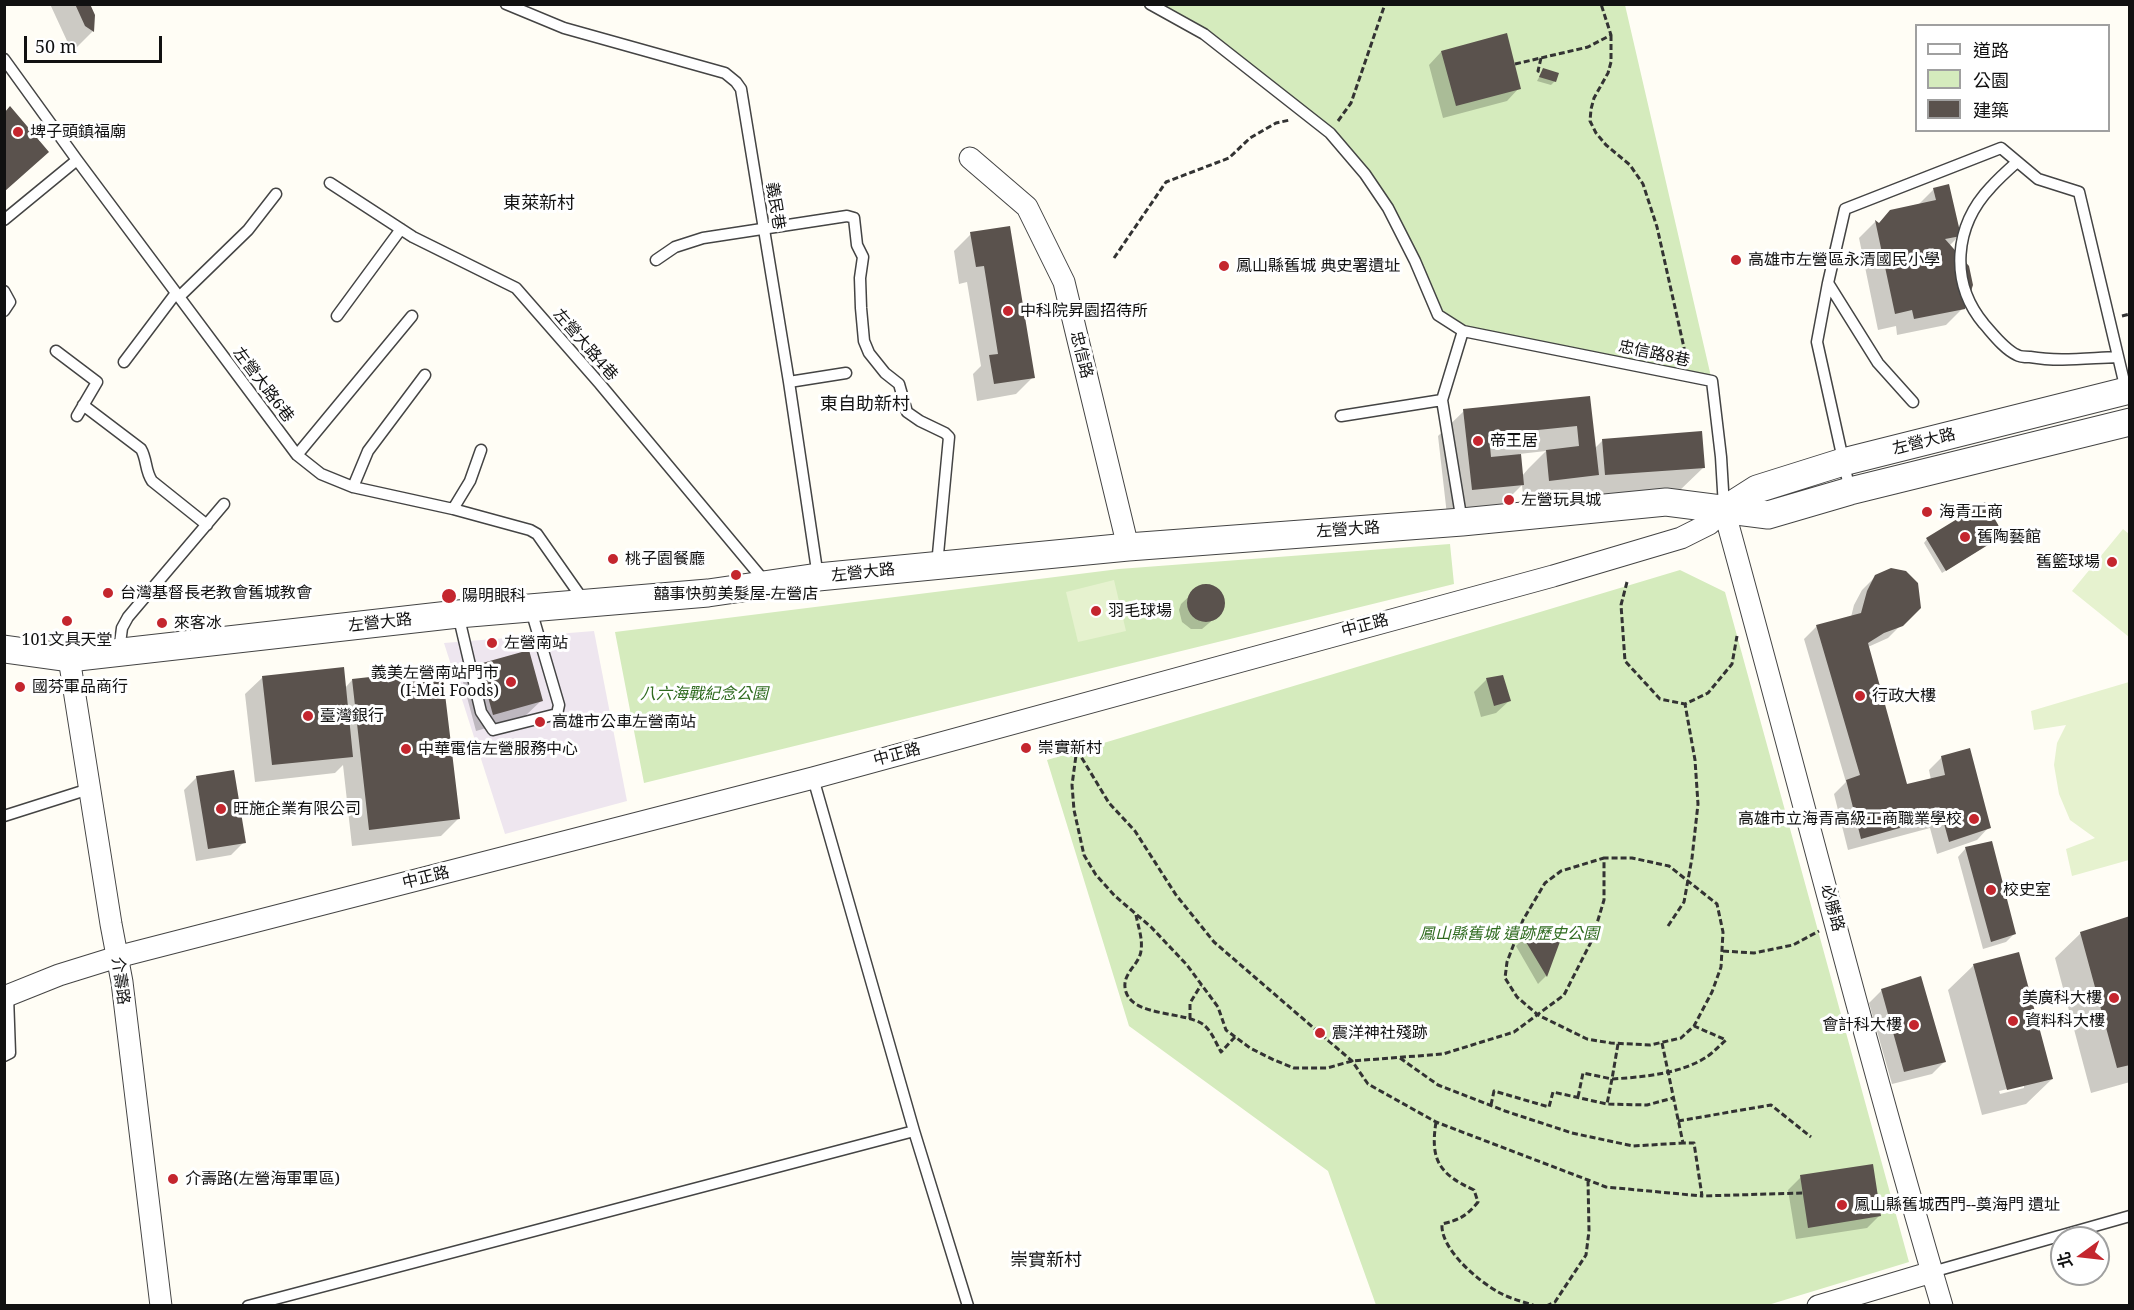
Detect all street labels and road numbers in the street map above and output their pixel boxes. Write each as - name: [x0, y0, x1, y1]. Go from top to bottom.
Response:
- street label: 義民巷: [762, 181, 788, 231]
- street label: 左營大路4巷: [549, 305, 621, 385]
- street label: 忠信路: [1066, 329, 1096, 381]
- street label: 忠信路8巷: [1616, 337, 1692, 371]
- street label: 左營大路6巷: [229, 344, 297, 426]
- street label: 左營大路: [1891, 425, 1957, 459]
- street label: 左營大路: [1315, 518, 1381, 542]
- street label: 左營大路: [830, 560, 896, 586]
- street label: 左營大路: [347, 610, 413, 636]
- street label: 中正路: [1339, 611, 1391, 641]
- street label: 中正路: [871, 740, 923, 770]
- street label: 中正路: [400, 863, 452, 893]
- street label: 必勝路: [1817, 882, 1847, 934]
- street label: 介壽路: [107, 956, 133, 1006]

